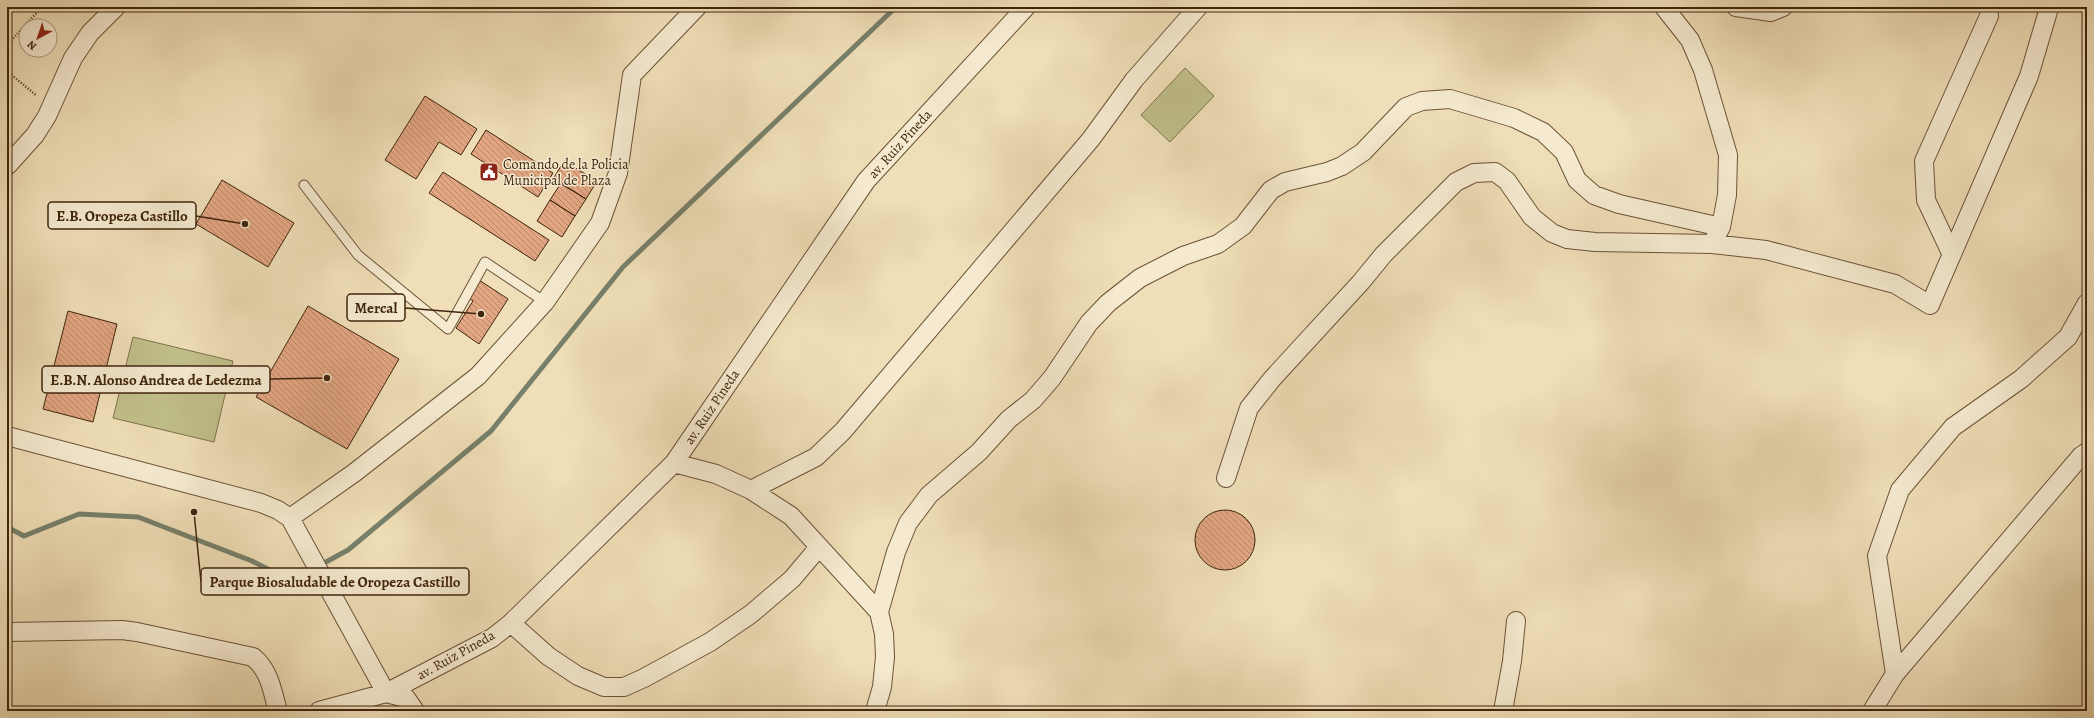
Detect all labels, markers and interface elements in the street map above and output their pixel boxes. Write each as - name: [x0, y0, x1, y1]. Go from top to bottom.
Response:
- north arrow: [18, 18, 58, 58]
- text: N: [24, 37, 40, 54]
- street label: av. Ruiz Pineda: [864, 105, 936, 183]
- place label: Comando de la Policia Municipal de Plaza: [503, 155, 629, 190]
- public building icon: Comando de la Policia Municipal de Plaza: [478, 161, 500, 183]
- callout: E.B. Oropeza Castillo: [48, 202, 196, 229]
- text: E.B. Oropeza Castillo: [56, 206, 188, 226]
- callout: Mercal: [347, 294, 405, 321]
- text: Mercal: [355, 298, 397, 318]
- street label: av. Ruiz Pineda: [680, 365, 744, 448]
- callout: E.B.N. Alonso Andrea de Ledezma: [42, 366, 270, 393]
- text: E.B.N. Alonso Andrea de Ledezma: [50, 370, 263, 390]
- callout: Parque Biosaludable de Oropeza Castillo: [201, 568, 469, 595]
- text: Parque Biosaludable de Oropeza Castillo: [209, 572, 461, 592]
- street label: av. Ruiz Pineda: [413, 625, 499, 684]

